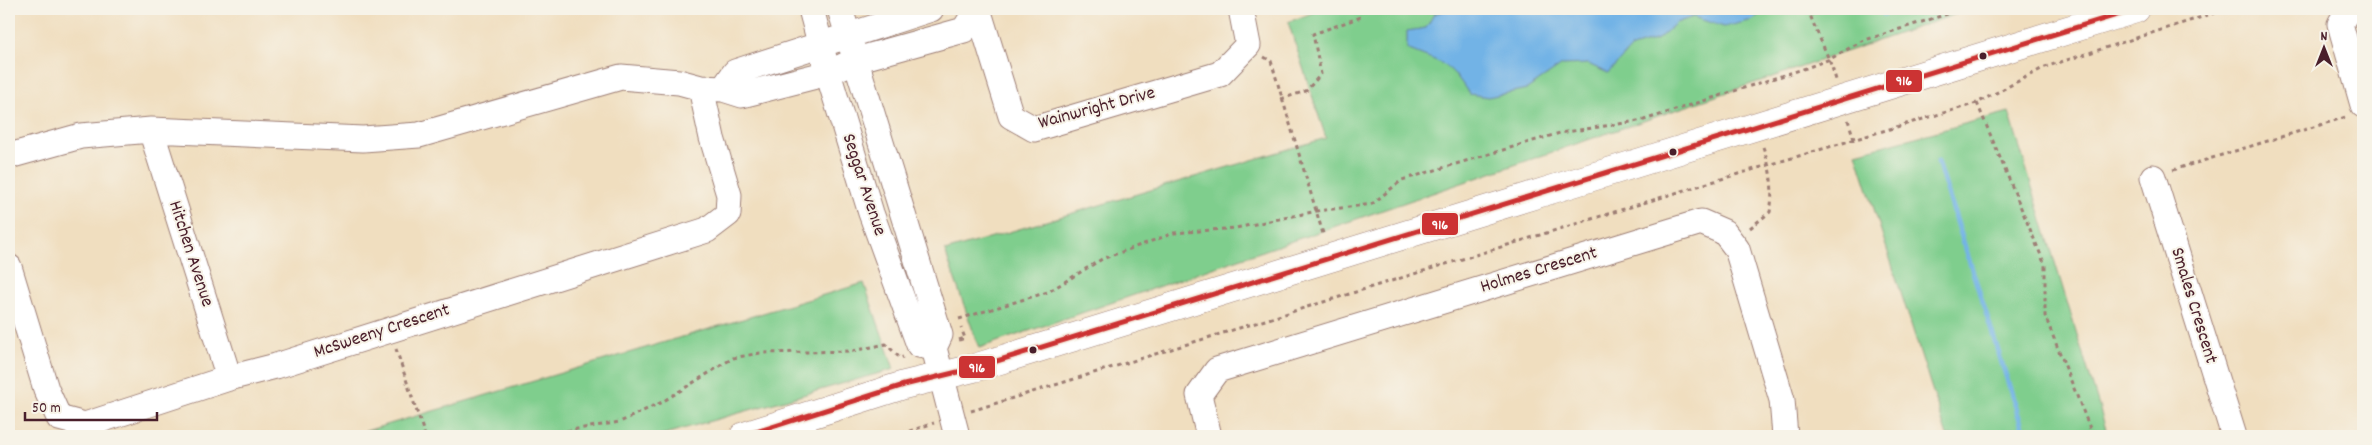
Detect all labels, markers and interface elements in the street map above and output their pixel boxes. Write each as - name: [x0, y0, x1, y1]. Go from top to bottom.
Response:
- north arrow: [2300, 22, 2350, 72]
- text: N: [2321, 27, 2328, 47]
- unlabelled marker: [1978, 51, 1988, 61]
- line badge: 916: [1885, 69, 1923, 93]
- text: 916: [1896, 72, 1912, 92]
- street label: Wainwright Drive: [1036, 80, 1158, 138]
- street label: Seggar Avenue: [834, 131, 892, 239]
- unlabelled marker: [1668, 147, 1678, 157]
- street label: Hitchen Avenue: [160, 198, 220, 310]
- line badge: 916: [1421, 212, 1459, 236]
- text: 916: [1432, 216, 1448, 236]
- street label: Holmes Crescent: [1477, 240, 1601, 302]
- street label: Smales Crescent: [2163, 245, 2223, 367]
- street label: McSweeny Crescent: [311, 297, 453, 367]
- unlabelled marker: [1028, 345, 1038, 355]
- line badge: 916: [958, 355, 996, 379]
- text: 916: [969, 359, 985, 379]
- scale bar: [25, 390, 158, 422]
- text: 50 m: [32, 398, 61, 420]

